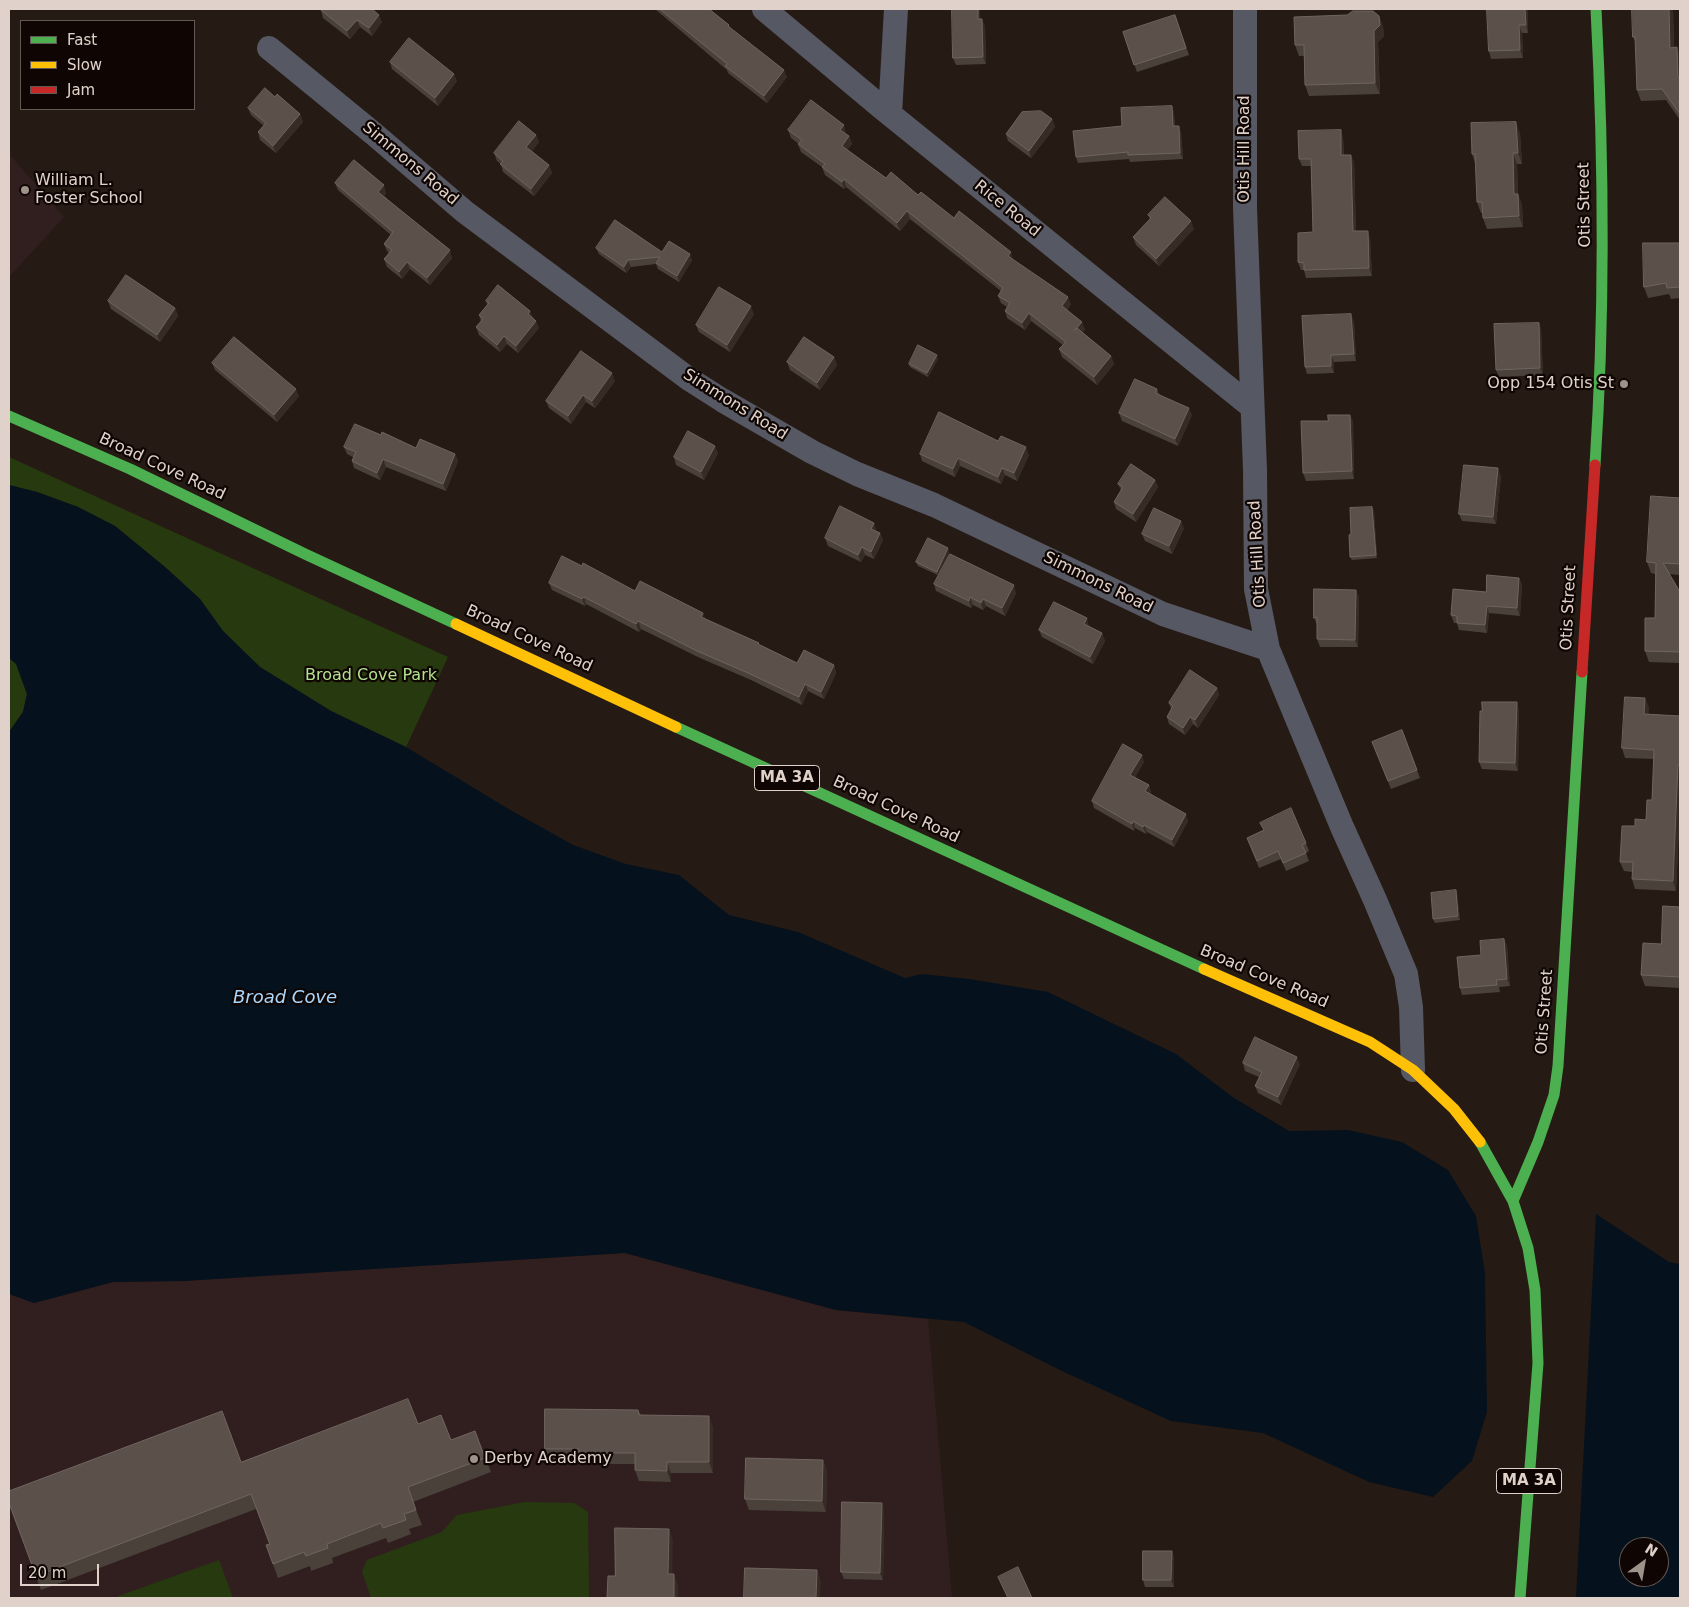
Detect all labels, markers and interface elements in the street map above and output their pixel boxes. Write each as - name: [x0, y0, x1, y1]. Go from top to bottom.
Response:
- legend: [20, 20, 195, 110]
- text: Fast: [67, 31, 97, 49]
- text: Slow: [67, 56, 102, 74]
- text: Jam: [67, 81, 95, 99]
- street label: Otis Hill Road: [1235, 95, 1255, 203]
- street label: Simmons Road: [358, 118, 462, 210]
- street label: Otis Street: [1575, 162, 1595, 248]
- place label: William L. Foster School: [35, 171, 143, 209]
- street label: Rice Road: [970, 177, 1044, 241]
- marker: William L. Foster School: [19, 184, 31, 196]
- street label: Simmons Road: [679, 365, 791, 445]
- place label: Opp 154 Otis St: [1487, 374, 1614, 394]
- marker: Opp 154 Otis St: [1618, 378, 1630, 390]
- street label: Broad Cove Road: [96, 429, 228, 505]
- street label: Otis Hill Road: [1246, 500, 1270, 608]
- street label: Simmons Road: [1040, 548, 1156, 618]
- street label: Otis Street: [1557, 565, 1581, 651]
- street label: Broad Cove Road: [463, 601, 595, 677]
- park label: Broad Cove Park: [305, 666, 437, 686]
- road number: MA 3A: [754, 766, 820, 790]
- street label: Broad Cove Road: [830, 772, 962, 848]
- street label: Broad Cove Road: [1197, 941, 1331, 1013]
- street label: Otis Street: [1532, 969, 1558, 1055]
- water label: Broad Cove: [233, 987, 337, 1009]
- place label: Derby Academy: [484, 1449, 612, 1469]
- marker: Derby Academy: [468, 1453, 480, 1465]
- road number: MA 3A: [1496, 1468, 1562, 1494]
- north arrow: [1619, 1537, 1669, 1587]
- text: N: [1642, 1540, 1661, 1560]
- scale bar: [22, 1554, 101, 1586]
- text: 20 m: [28, 1564, 66, 1582]

